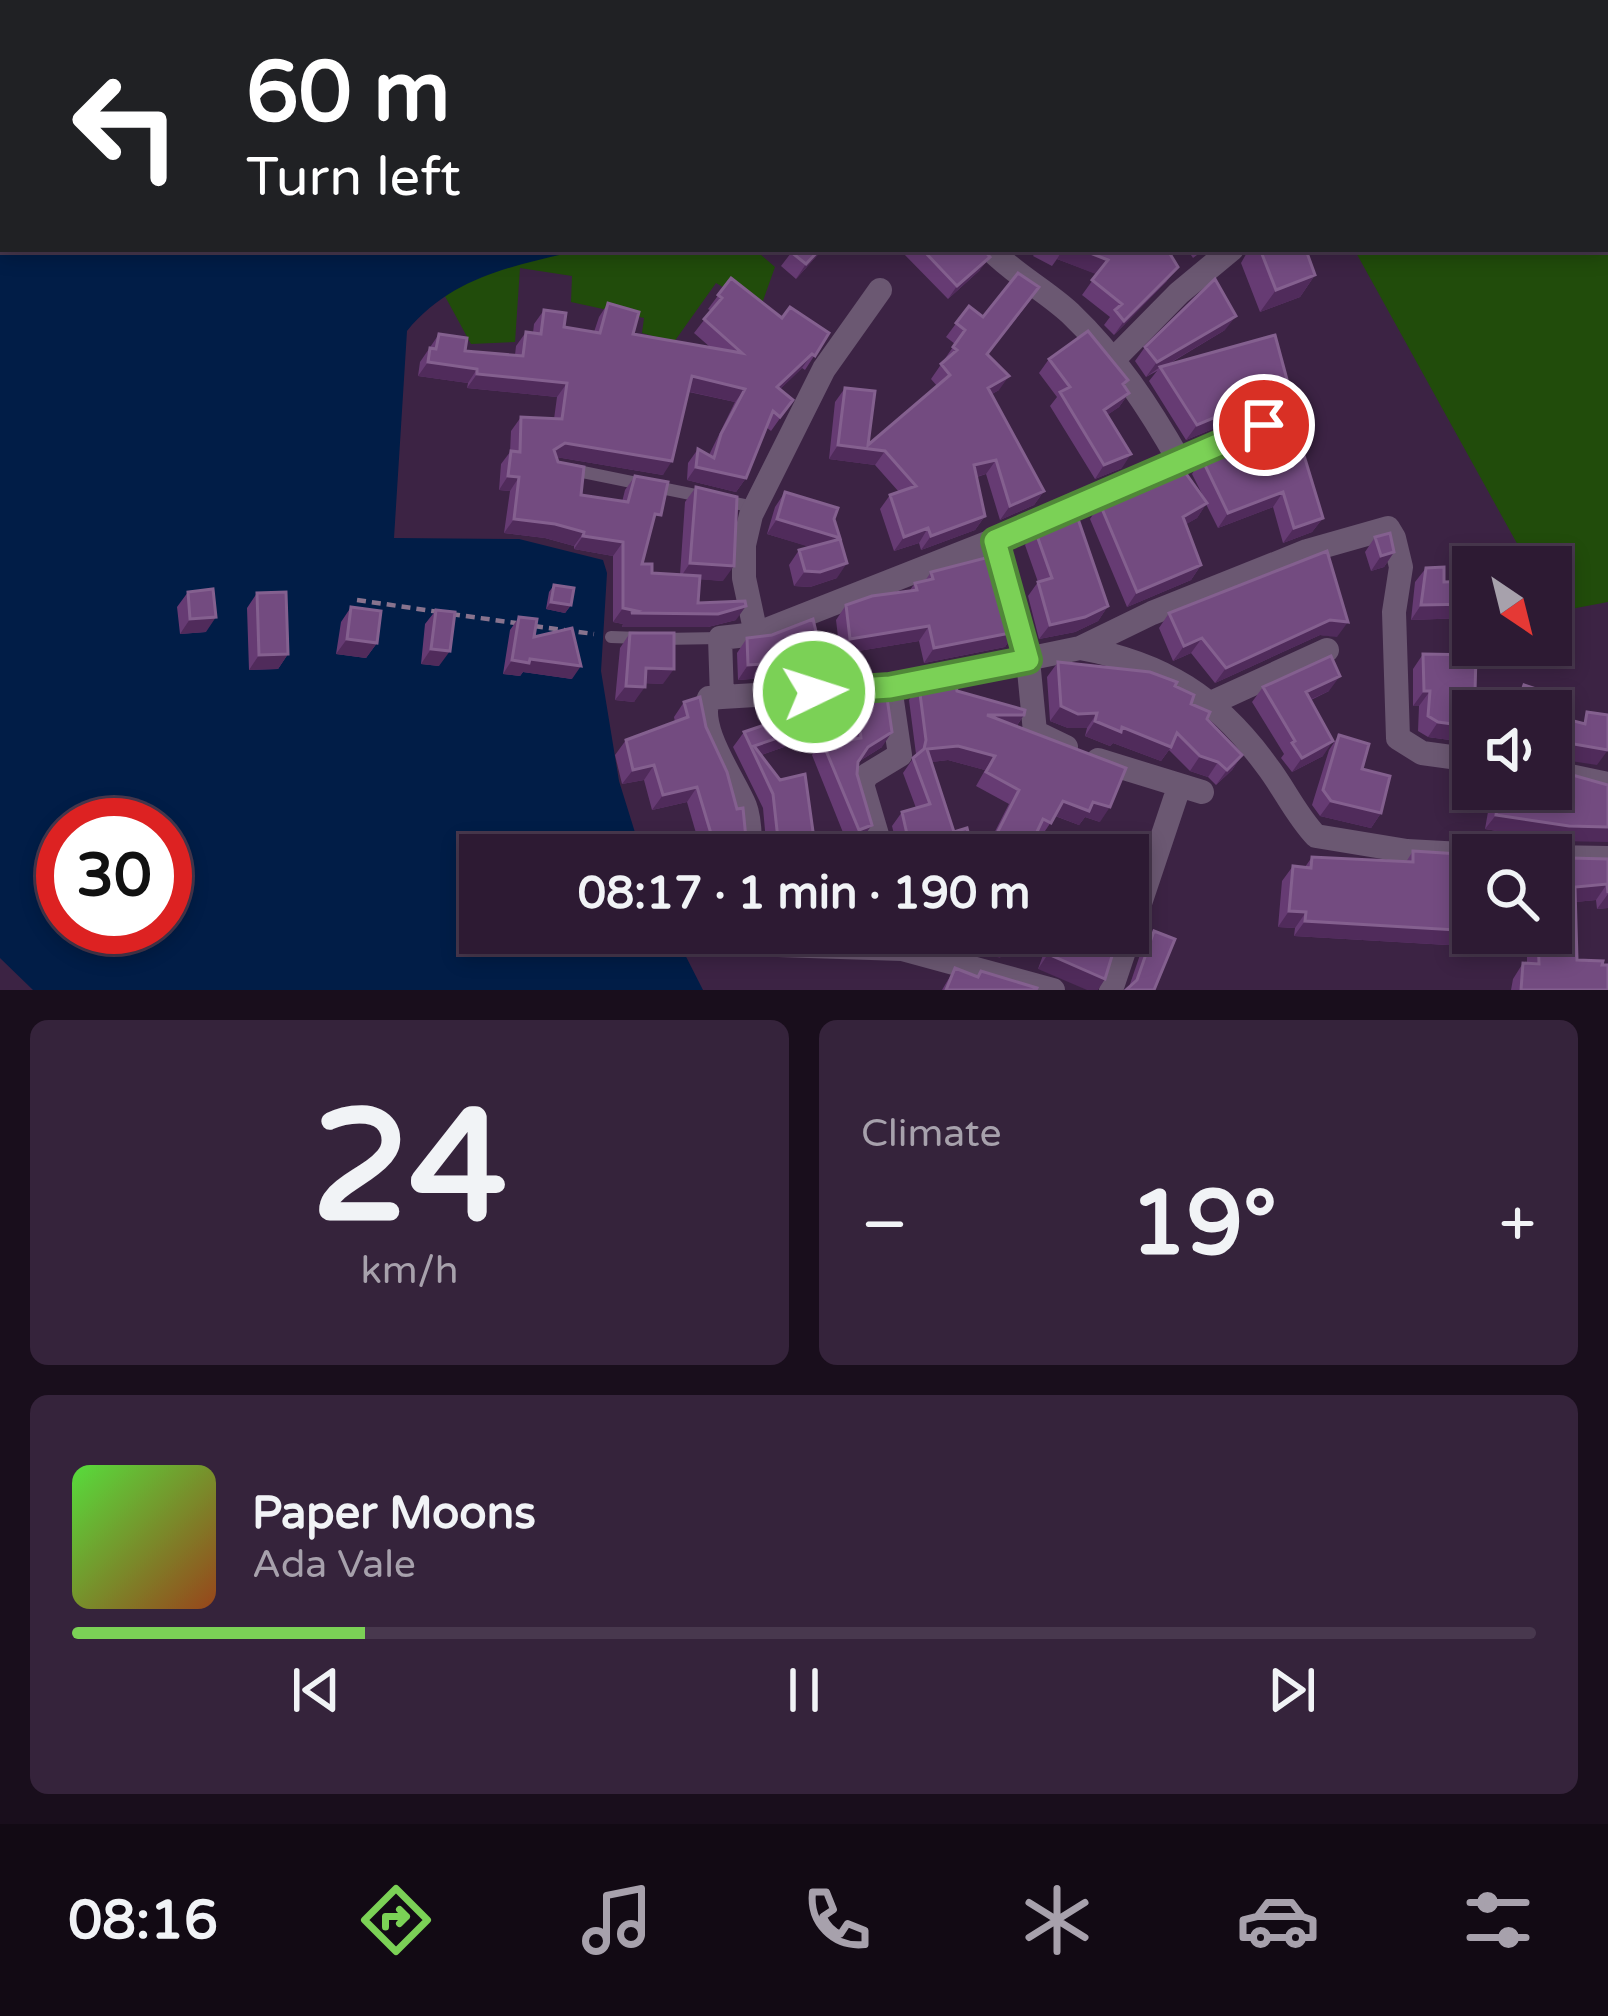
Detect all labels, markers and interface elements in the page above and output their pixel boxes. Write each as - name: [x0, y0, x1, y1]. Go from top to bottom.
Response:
- text: 60 m: [246, 43, 450, 144]
- icon: left: [48, 48, 204, 204]
- text: Turn left: [246, 145, 461, 210]
- pin: [1213, 374, 1315, 476]
- icon: arrive: [1231, 392, 1297, 458]
- north arrow: [1452, 546, 1572, 666]
- map controls: [1452, 546, 1572, 954]
- position arrow: [751, 629, 877, 755]
- button: sound: [1452, 690, 1572, 810]
- speed limit sign: 30: [36, 798, 192, 954]
- button: search: [1452, 834, 1572, 954]
- text: 08:17 · 1 min · 190 m: [578, 867, 1030, 921]
- text: 24: [312, 1075, 507, 1263]
- text: Climate: [861, 1110, 1001, 1157]
- text: 19°: [1130, 1170, 1277, 1279]
- text: −: [861, 1185, 908, 1265]
- text: +: [1499, 1185, 1536, 1265]
- text: km/h: [360, 1247, 459, 1294]
- text: Paper Moons: [252, 1487, 536, 1541]
- text: Ada Vale: [252, 1541, 416, 1588]
- icon: previous: [283, 1657, 349, 1723]
- icon: pause: [771, 1657, 837, 1723]
- icon: next: [1259, 1657, 1325, 1723]
- icon: directions: [354, 1878, 438, 1962]
- icon: music: [575, 1878, 659, 1962]
- icon: phone: [795, 1878, 879, 1962]
- icon: climate: [1015, 1878, 1099, 1962]
- icon: car: [1236, 1878, 1320, 1962]
- icon: filters: [1456, 1878, 1540, 1962]
- text: 08:16: [68, 1888, 218, 1953]

